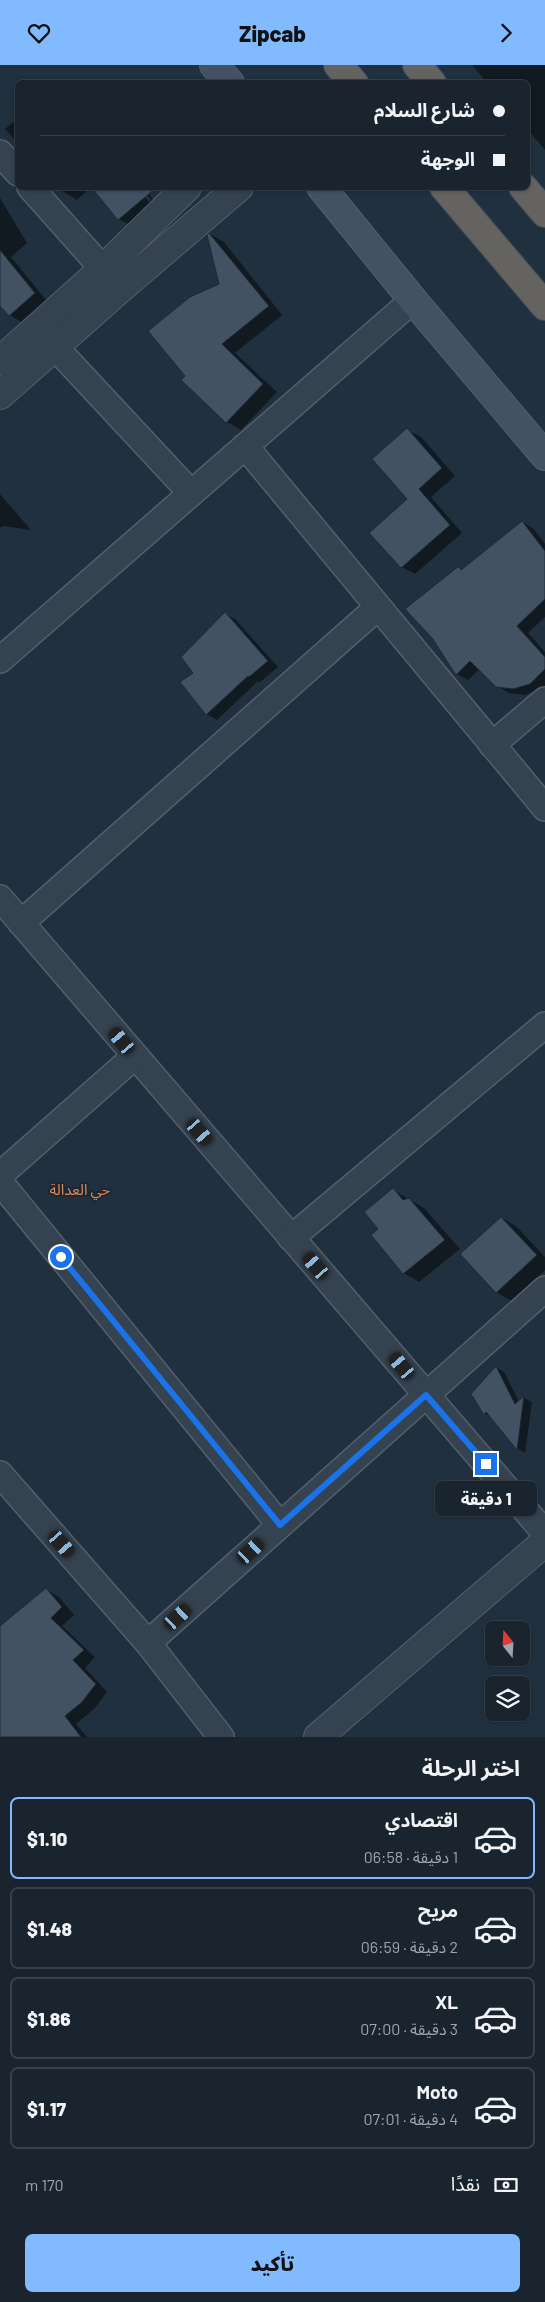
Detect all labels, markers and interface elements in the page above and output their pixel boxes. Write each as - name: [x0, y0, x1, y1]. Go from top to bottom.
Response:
- icon: heart: [25, 19, 53, 47]
- icon: forward: [492, 19, 520, 47]
- text: Zipcab: [239, 20, 306, 46]
- text: شارع السلام: [374, 98, 475, 121]
- text: الوجهة: [421, 147, 475, 170]
- car: [106, 1025, 137, 1057]
- car: [184, 1116, 215, 1148]
- district label: حي العدالة: [50, 1180, 111, 1201]
- route start: [50, 1246, 72, 1268]
- car: [300, 1250, 331, 1282]
- car: [386, 1350, 417, 1382]
- route end: [475, 1453, 497, 1475]
- callout: 1 دقيقة: [435, 1481, 537, 1517]
- text: 1 دقيقة: [461, 1489, 511, 1508]
- car: [46, 1528, 77, 1560]
- car: [234, 1535, 267, 1567]
- car: [161, 1601, 194, 1633]
- north arrow: [485, 1621, 530, 1666]
- map controls: [485, 1621, 530, 1721]
- button: layers: [485, 1676, 530, 1721]
- text: اختر الرحلة: [422, 1754, 520, 1780]
- text: اقتصادي: [385, 1808, 458, 1831]
- icon: car: [473, 1816, 518, 1861]
- text: $1.10: [27, 1827, 67, 1850]
- text: 1 دقيقة · 06:58: [364, 1847, 458, 1866]
- text: مريح: [418, 1898, 458, 1921]
- icon: car: [473, 1906, 518, 1951]
- text: $1.48: [27, 1917, 72, 1940]
- text: 2 دقيقة · 06:59: [361, 1937, 458, 1956]
- text: XL: [435, 1990, 458, 2013]
- icon: car: [473, 1996, 518, 2041]
- text: $1.86: [27, 2007, 71, 2030]
- text: 3 دقيقة · 07:00: [360, 2019, 458, 2038]
- text: Moto: [416, 2080, 458, 2103]
- icon: car: [473, 2086, 518, 2131]
- text: $1.17: [27, 2097, 66, 2120]
- text: 4 دقيقة · 07:01: [364, 2109, 458, 2128]
- icon: cash: [492, 2171, 520, 2199]
- text: نقدًا: [451, 2172, 480, 2195]
- text: 170 m: [25, 2175, 64, 2194]
- button: تأكيد: [25, 2234, 520, 2292]

